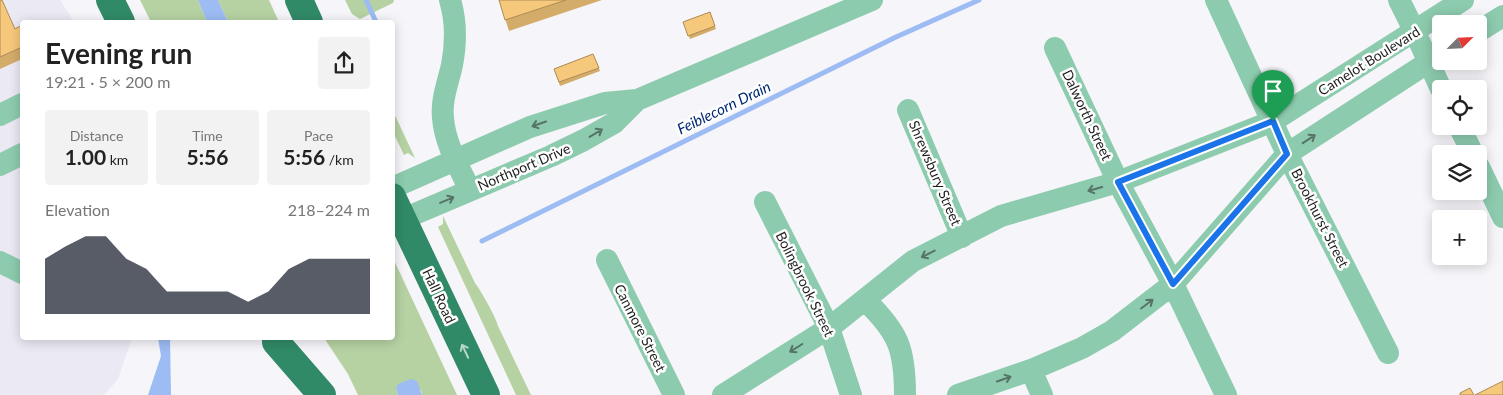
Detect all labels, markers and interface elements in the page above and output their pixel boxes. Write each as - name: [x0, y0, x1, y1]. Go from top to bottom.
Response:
- north arrow: [1432, 15, 1488, 70]
- map controls: [1432, 15, 1487, 265]
- street label: Camelot Boulevard: [1315, 22, 1423, 99]
- text: Evening run: [45, 36, 192, 70]
- button: share: [318, 37, 370, 89]
- street label: Dalworth Street: [1059, 67, 1116, 163]
- pin: [1252, 70, 1294, 121]
- text: 19:21 · 5 × 200 m: [45, 72, 170, 91]
- water label: Feiblecorn Drain: [674, 77, 773, 137]
- icon: arrive: [1259, 77, 1287, 105]
- button: locate: [1432, 80, 1487, 135]
- street label: Shrewsbury Street: [906, 118, 965, 228]
- one-way arrow: [532, 120, 547, 129]
- text: Distance: [70, 127, 123, 144]
- text: Time: [192, 127, 223, 144]
- text: Pace: [304, 127, 333, 144]
- one-way arrow: [588, 128, 602, 138]
- one-way arrow: [1302, 134, 1316, 145]
- street label: Northport Drive: [475, 139, 573, 194]
- text: 1.00: [65, 144, 106, 169]
- text: 5:56: [187, 144, 228, 169]
- text: 5:56: [283, 144, 325, 169]
- button: layers: [1432, 145, 1487, 200]
- text: km: [106, 151, 128, 168]
- text: /km: [325, 151, 354, 168]
- street label: Brookhurst Street: [1288, 165, 1353, 270]
- one-way arrow: [1087, 185, 1103, 195]
- one-way arrow: [439, 194, 454, 204]
- text: Elevation: [45, 200, 110, 219]
- text: 218–224 m: [288, 200, 370, 219]
- button: +: [1432, 210, 1487, 265]
- street label: Bolingbrook Street: [773, 228, 838, 339]
- one-way arrow: [921, 249, 936, 259]
- street label: Hall Road: [419, 266, 460, 326]
- street label: Canmore Street: [611, 281, 670, 375]
- one-way arrow: [1140, 299, 1153, 310]
- one-way arrow: [460, 344, 469, 359]
- one-way arrow: [790, 344, 804, 354]
- one-way arrow: [995, 374, 1011, 383]

